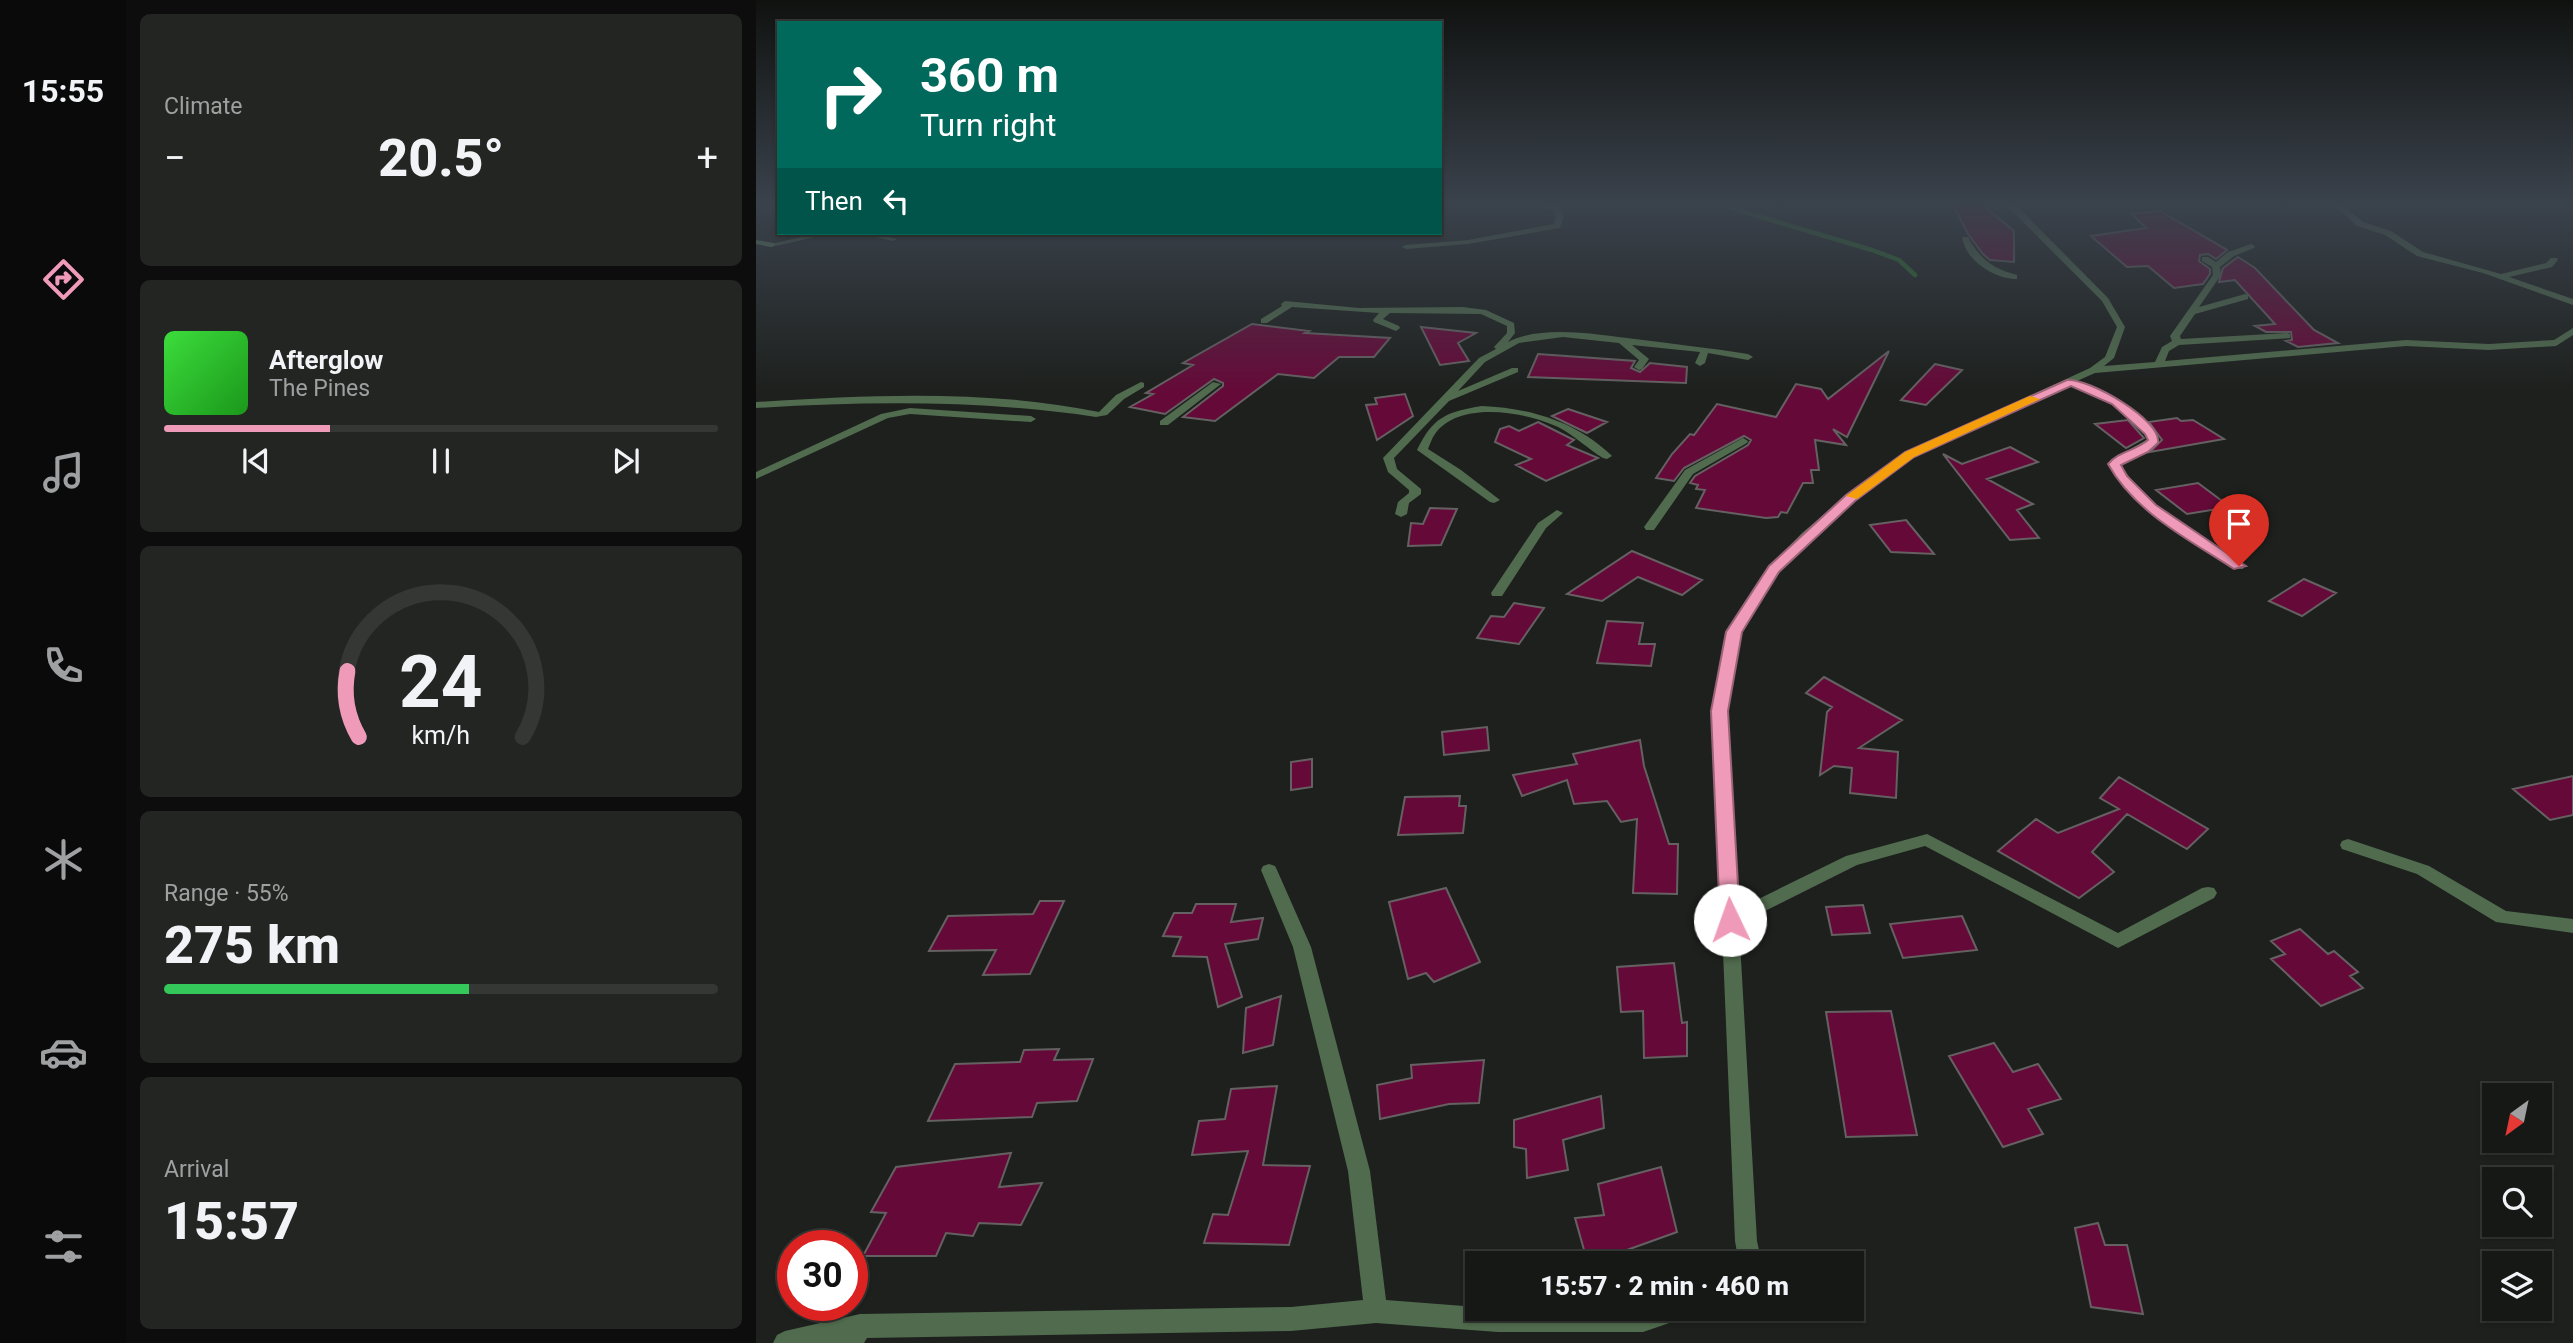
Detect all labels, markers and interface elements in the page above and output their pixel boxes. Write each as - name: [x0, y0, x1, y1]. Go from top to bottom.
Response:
- text: 360 m: [920, 47, 1059, 104]
- icon: right: [805, 49, 896, 140]
- text: 15:55: [22, 72, 104, 110]
- text: Climate: [164, 93, 243, 120]
- text: Turn right: [920, 106, 1056, 144]
- text: 20.5°: [378, 128, 504, 189]
- text: −: [164, 136, 186, 180]
- text: +: [696, 136, 718, 180]
- icon: left: [877, 182, 915, 220]
- text: Then: [805, 186, 863, 216]
- icon: directions: [39, 255, 88, 304]
- text: Afterglow: [269, 345, 383, 375]
- text: The Pines: [269, 375, 370, 402]
- icon: previous: [237, 442, 275, 480]
- icon: pause: [422, 442, 460, 480]
- icon: next: [607, 442, 645, 480]
- icon: music: [39, 448, 88, 497]
- pin: [2209, 494, 2269, 566]
- icon: arrive: [2220, 505, 2258, 543]
- text: 24: [399, 640, 483, 726]
- icon: phone: [39, 641, 88, 690]
- text: km/h: [412, 721, 470, 750]
- icon: climate: [39, 835, 88, 884]
- text: Range · 55%: [164, 880, 289, 907]
- position arrow: [1693, 883, 1767, 957]
- text: 275 km: [164, 915, 340, 976]
- icon: car: [39, 1028, 88, 1077]
- north arrow: [2482, 1083, 2552, 1153]
- map controls: [2482, 1083, 2552, 1321]
- text: Arrival: [164, 1156, 229, 1183]
- button: search: [2482, 1167, 2552, 1237]
- text: 15:57: [164, 1191, 299, 1252]
- icon: filters: [39, 1222, 88, 1271]
- speed limit sign: 30: [777, 1230, 868, 1321]
- button: layers: [2482, 1251, 2552, 1321]
- text: 15:57 · 2 min · 460 m: [1540, 1271, 1789, 1301]

